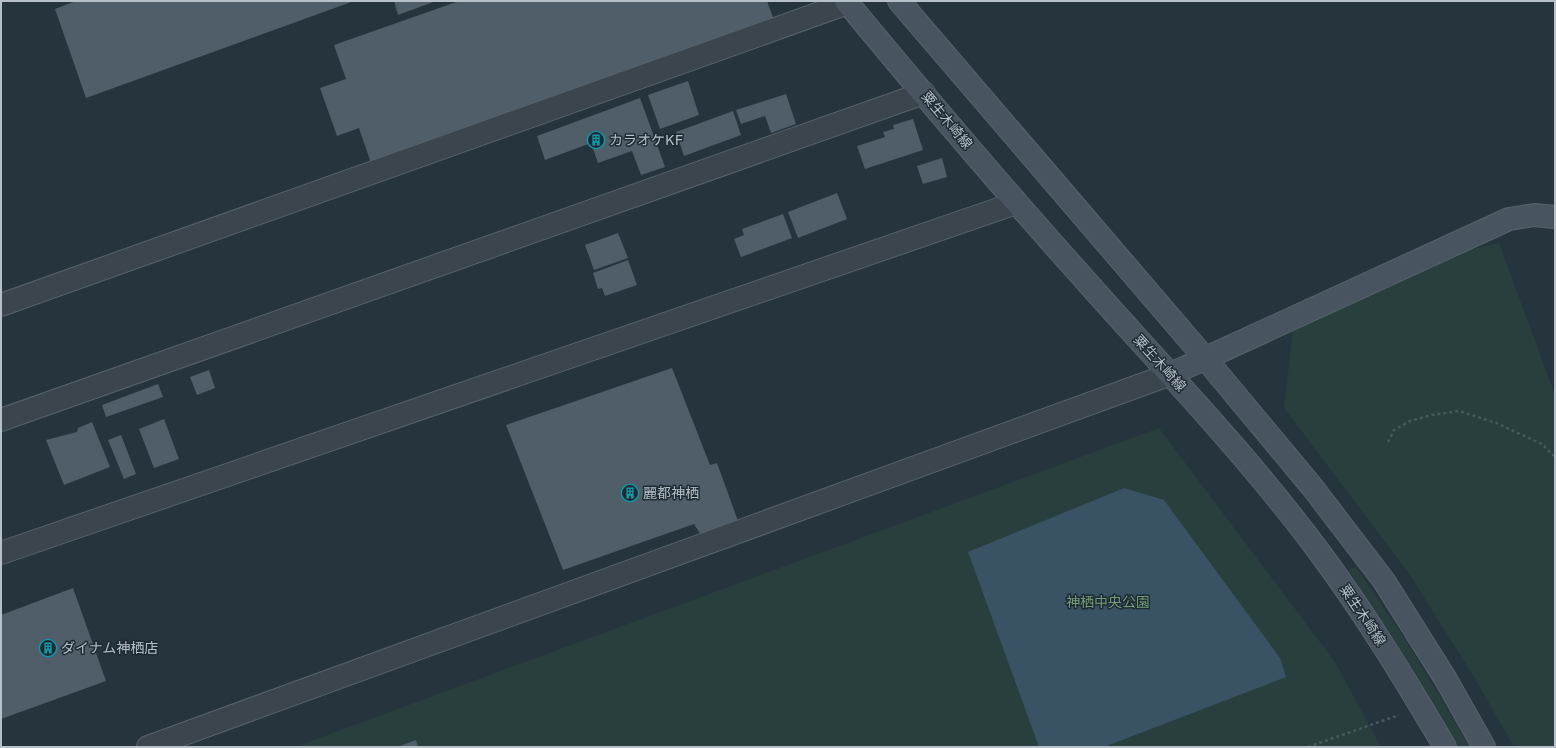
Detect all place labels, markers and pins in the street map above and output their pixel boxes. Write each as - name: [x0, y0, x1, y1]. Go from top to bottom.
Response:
- building icon: カラオケKF: [586, 130, 606, 150]
- place label: カラオケKF: [609, 131, 683, 148]
- building icon: 麗都神栖: [620, 483, 640, 503]
- place label: 麗都神栖: [643, 484, 699, 501]
- building icon: ダイナム神栖店: [38, 638, 58, 658]
- place label: ダイナム神栖店: [61, 639, 158, 656]

